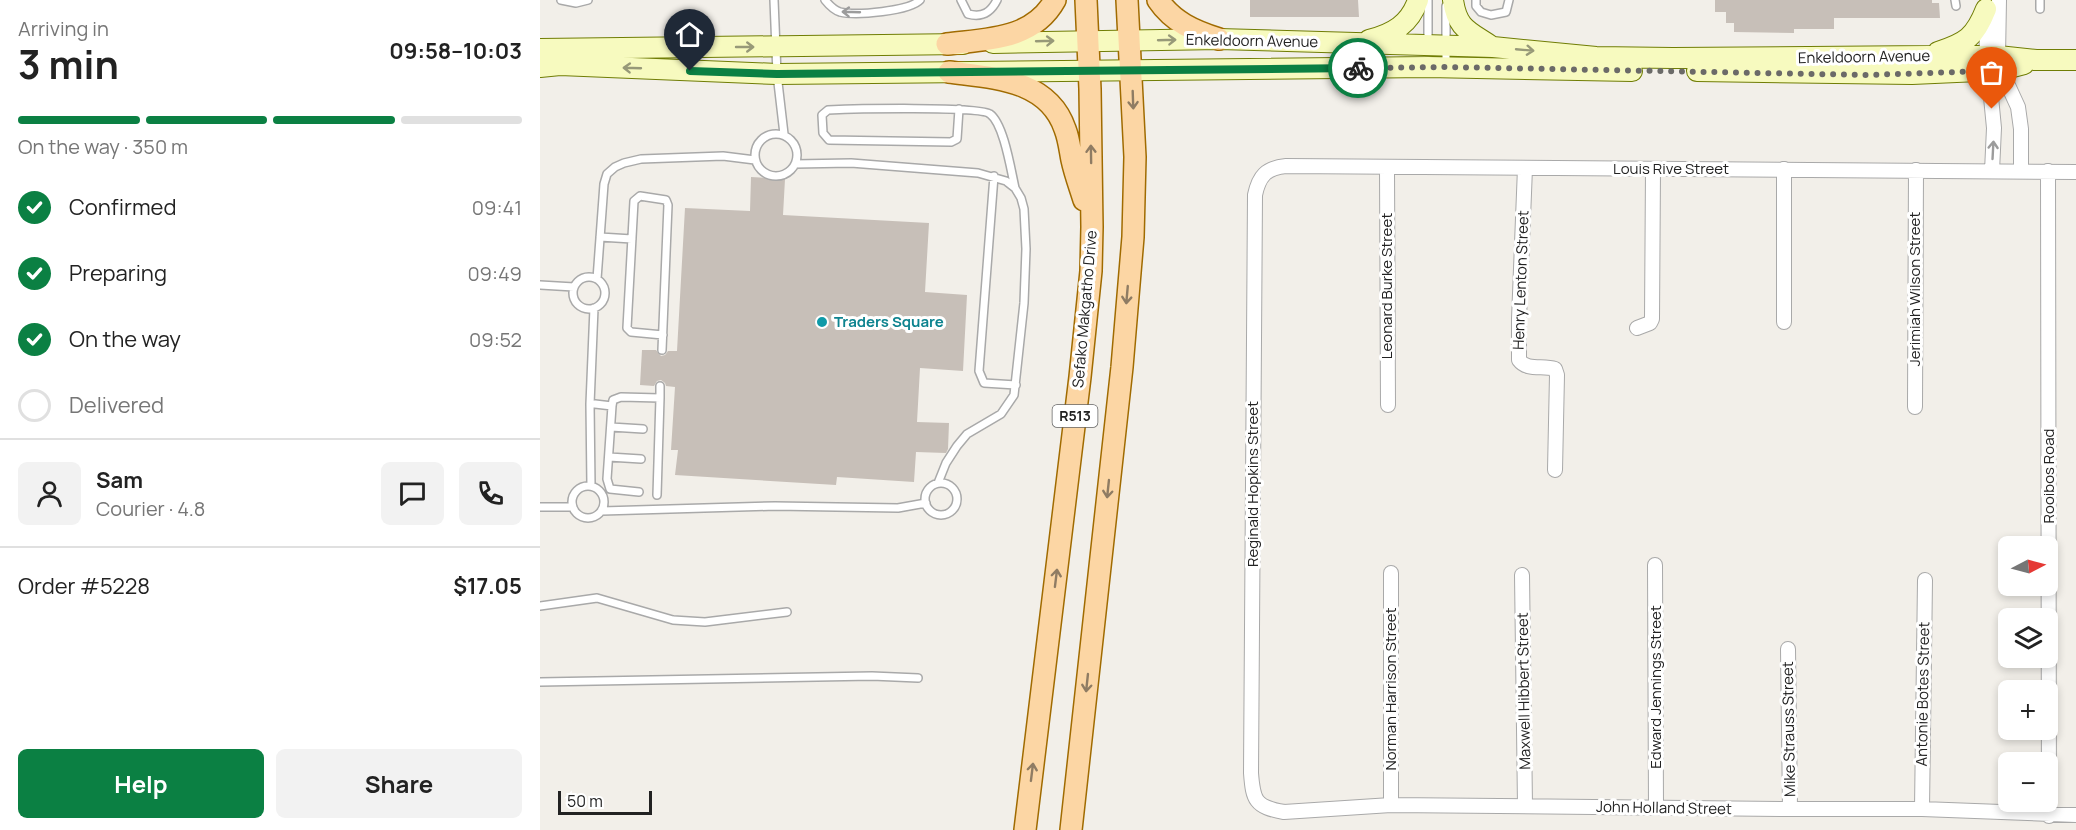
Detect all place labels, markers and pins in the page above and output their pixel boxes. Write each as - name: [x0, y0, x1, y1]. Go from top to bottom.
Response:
- pin: [664, 9, 715, 71]
- pin: [1966, 47, 2017, 109]
- place label: Traders Square: [834, 311, 944, 332]
- marker: Traders Square: [815, 315, 829, 329]

